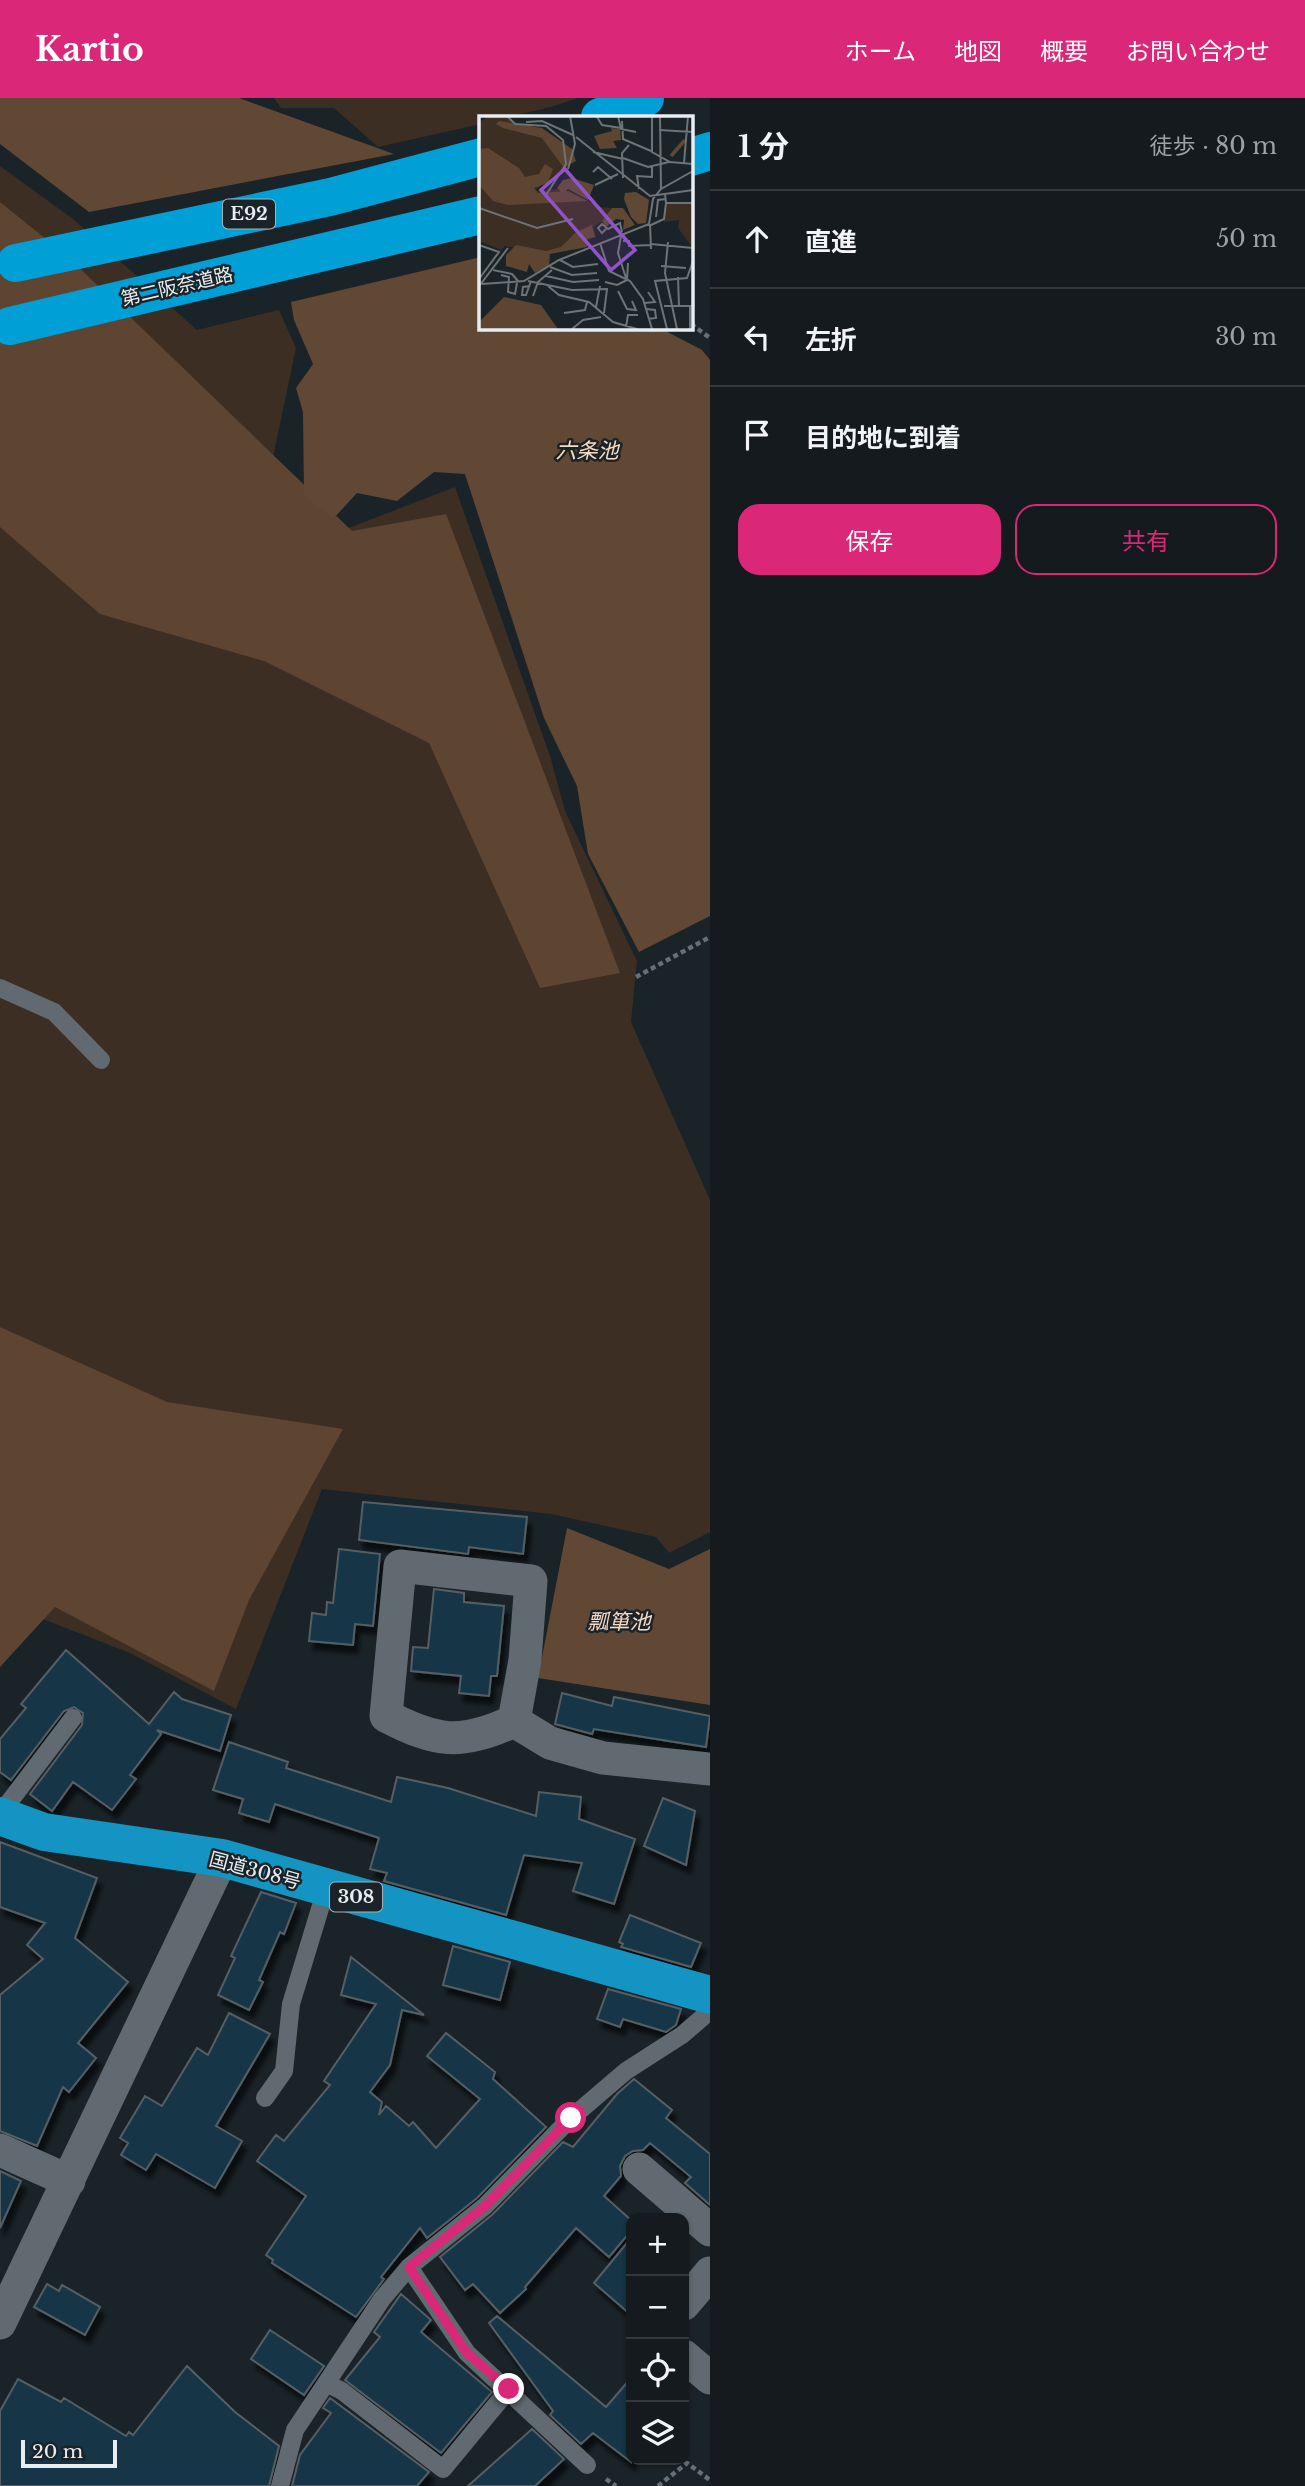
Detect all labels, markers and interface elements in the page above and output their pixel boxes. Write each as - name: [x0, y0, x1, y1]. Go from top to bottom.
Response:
- text: Kartio: [35, 29, 144, 70]
- text: ホーム: [845, 37, 916, 66]
- text: 地図: [954, 37, 1002, 66]
- text: 概要: [1040, 37, 1088, 66]
- text: お問い合わせ: [1126, 37, 1270, 66]
- inset map: [479, 116, 692, 329]
- text: 1 分: [738, 128, 789, 165]
- text: 徒歩 · 80 m: [1150, 132, 1277, 160]
- road number: E92: [223, 200, 275, 229]
- icon: ahead: [738, 220, 776, 258]
- text: 50 m: [1216, 225, 1277, 253]
- text: 直進: [805, 226, 857, 258]
- street label: 第二阪奈道路: [119, 262, 235, 311]
- icon: left: [738, 318, 776, 356]
- text: 30 m: [1215, 323, 1277, 351]
- text: 左折: [805, 324, 857, 356]
- icon: arrive: [738, 416, 776, 454]
- text: 目的地に到着: [805, 422, 961, 454]
- water label: 六条池: [556, 438, 620, 464]
- button: 保存: [738, 504, 1001, 575]
- button: 共有: [1015, 504, 1277, 575]
- water label: 瓢箪池: [588, 1609, 652, 1635]
- street label: 国道308号: [207, 1847, 303, 1894]
- road number: 308: [330, 1882, 382, 1912]
- route start: [555, 2102, 586, 2133]
- map controls: [626, 2213, 689, 2465]
- button: +: [626, 2213, 689, 2276]
- button: −: [626, 2276, 689, 2339]
- button: locate: [626, 2339, 689, 2402]
- route end: [493, 2373, 524, 2404]
- button: layers: [626, 2402, 689, 2465]
- scale bar: [21, 2437, 117, 2469]
- text: 20 m: [32, 2440, 83, 2463]

